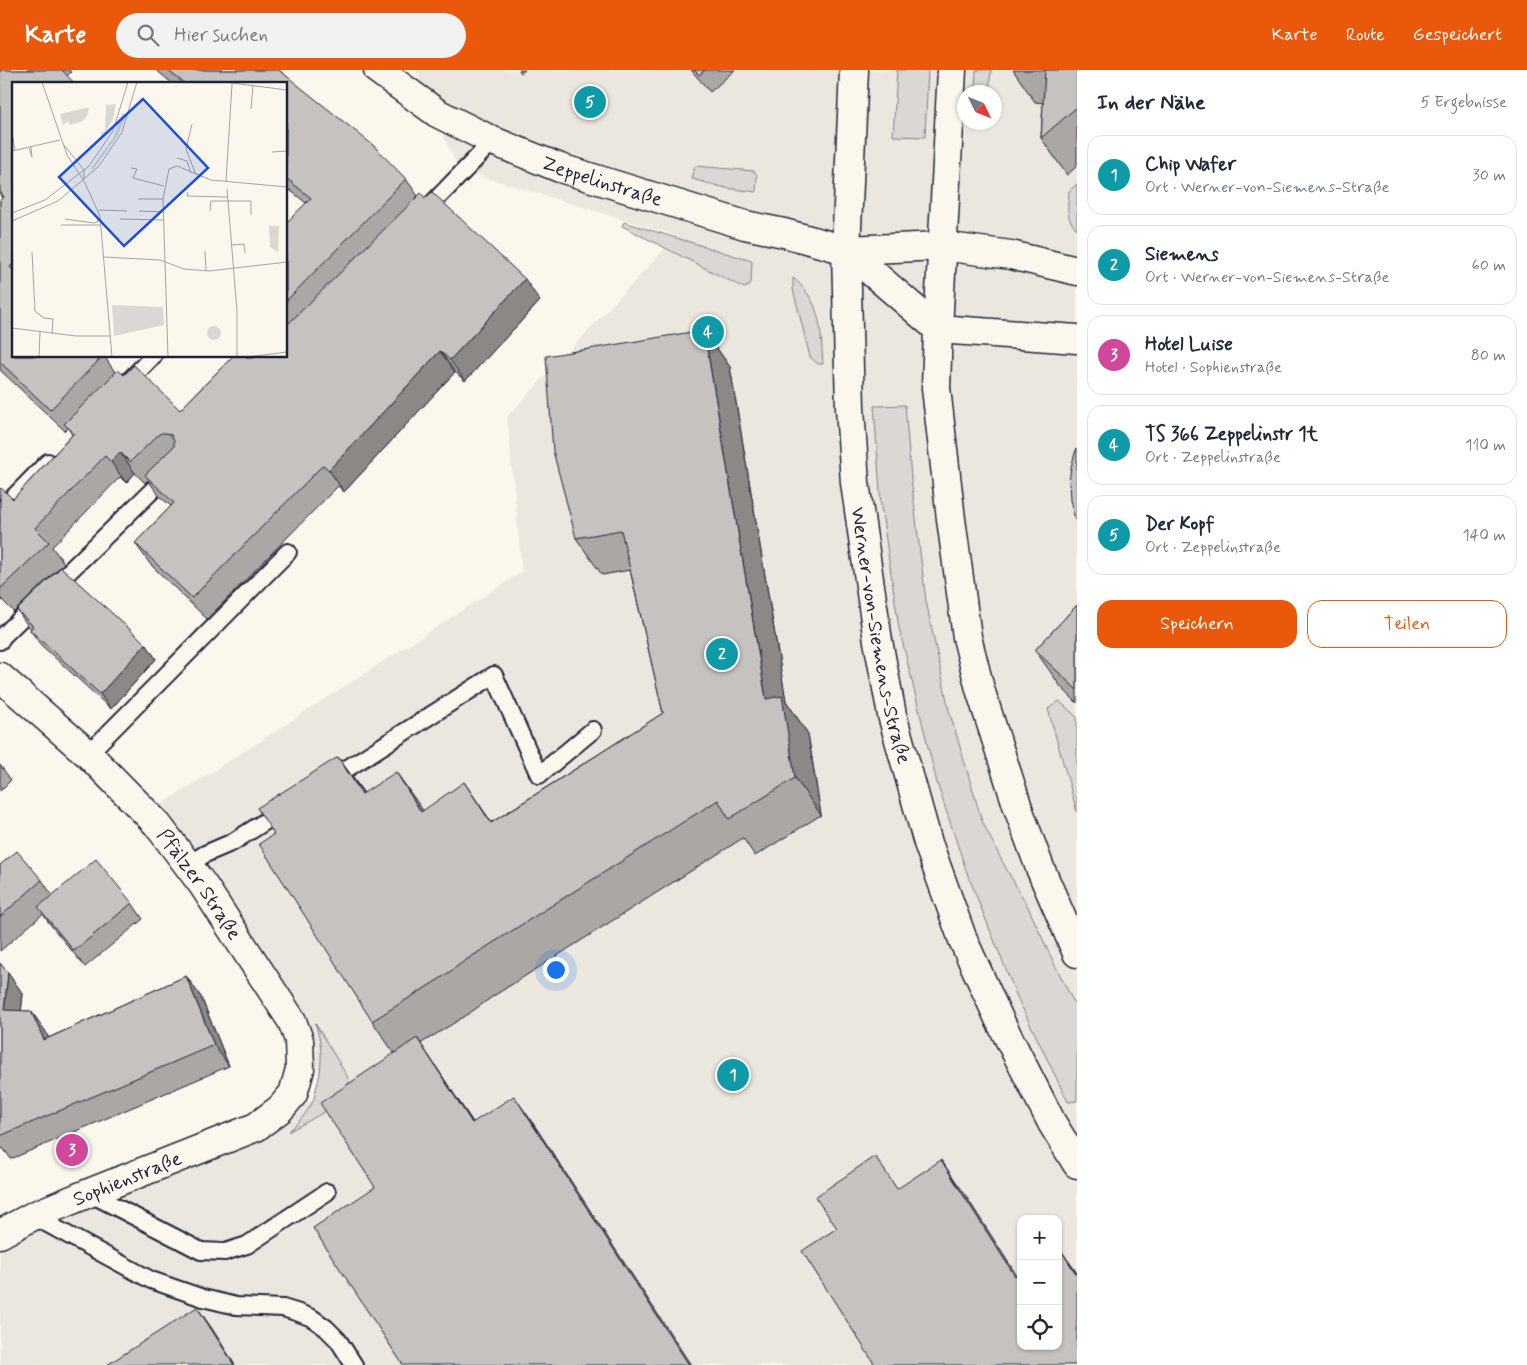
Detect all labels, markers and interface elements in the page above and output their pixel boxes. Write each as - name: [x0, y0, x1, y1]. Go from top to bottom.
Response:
- search box: [116, 13, 466, 58]
- text: Karte: [25, 20, 86, 51]
- icon: search: [134, 21, 162, 49]
- text: Hier suchen: [174, 23, 268, 48]
- text: Karte: [1272, 23, 1318, 47]
- text: Route: [1346, 23, 1385, 47]
- text: Gespeichert: [1413, 23, 1502, 47]
- inset map: [12, 82, 288, 358]
- pin: 5: [574, 83, 606, 121]
- north arrow: [957, 85, 1002, 130]
- text: In der Nähe: [1097, 89, 1205, 117]
- text: 5 Ergebnisse: [1421, 92, 1507, 113]
- street label: Zeppelinstraße: [537, 150, 666, 214]
- text: Chip Wafer: [1145, 152, 1236, 177]
- text: 1: [1110, 165, 1118, 186]
- text: 30 m: [1473, 165, 1506, 186]
- text: Ort · Werner-von-Siemens-Straße: [1145, 177, 1389, 198]
- text: Siemens: [1145, 242, 1219, 267]
- text: 2: [1110, 255, 1118, 276]
- text: 60 m: [1472, 255, 1506, 276]
- text: Ort · Werner-von-Siemens-Straße: [1145, 267, 1389, 288]
- pin: 4: [692, 313, 724, 351]
- text: Hotel Luise: [1145, 332, 1233, 357]
- text: 3: [1110, 345, 1118, 366]
- text: 80 m: [1471, 345, 1506, 366]
- text: Hotel · Sophienstraße: [1145, 357, 1282, 378]
- text: TS 366 Zeppelinstr 1t: [1145, 422, 1318, 447]
- text: 4: [1109, 435, 1119, 456]
- text: 110 m: [1465, 435, 1506, 456]
- text: Ort · Zeppelinstraße: [1145, 447, 1281, 468]
- street label: Werner-von-Siemens-Straße: [844, 505, 917, 767]
- text: Der Kopf: [1145, 512, 1214, 537]
- text: 5: [1109, 525, 1119, 546]
- text: 140 m: [1462, 525, 1506, 546]
- text: Ort · Zeppelinstraße: [1145, 537, 1281, 558]
- button: Speichern: [1097, 600, 1297, 648]
- button: Teilen: [1307, 600, 1507, 648]
- pin: 2: [706, 635, 738, 673]
- street label: Pfälzer Straße: [150, 824, 247, 946]
- your location: [543, 957, 569, 983]
- pin: 1: [717, 1056, 749, 1094]
- pin: 3: [56, 1131, 88, 1169]
- street label: Sophienstraße: [69, 1145, 186, 1213]
- map controls: [1017, 1215, 1062, 1350]
- button: +: [1017, 1215, 1062, 1260]
- button: −: [1017, 1260, 1062, 1305]
- button: locate: [1017, 1305, 1062, 1350]

